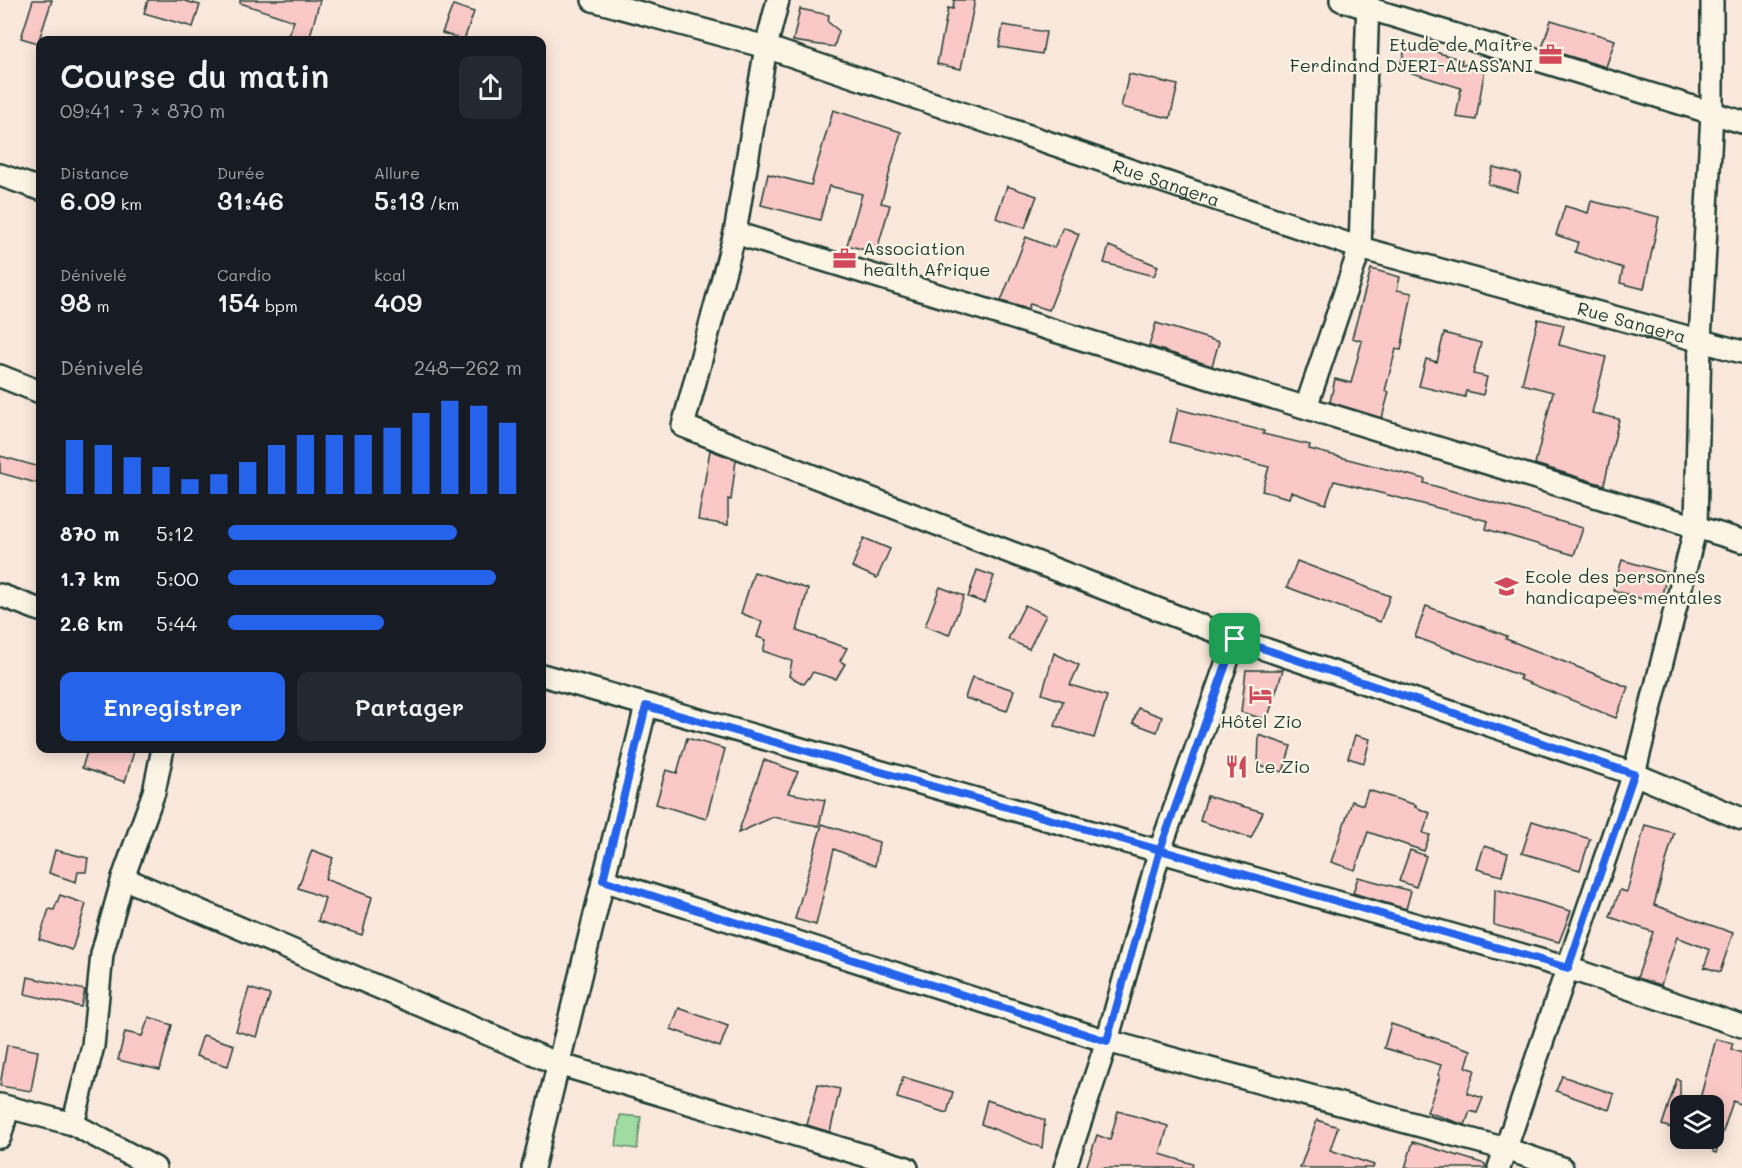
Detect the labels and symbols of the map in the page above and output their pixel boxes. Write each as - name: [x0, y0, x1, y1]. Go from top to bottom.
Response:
- place label: Etude de Maitre Ferdinand DJERI-ALASSANI: [1290, 32, 1533, 77]
- office icon: Etude de Maitre Ferdinand DJERI-ALASSANI: [1538, 41, 1564, 67]
- street label: Rue Sangera: [1110, 153, 1223, 212]
- place label: Association health Afrique: [863, 236, 990, 281]
- office icon: Association health Afrique: [832, 245, 858, 271]
- street label: Rue Sangera: [1575, 296, 1689, 348]
- place label: Ecole des personnes handicapees mentales: [1525, 564, 1722, 609]
- school or university icon: Ecole des personnes handicapees mentales: [1494, 573, 1520, 599]
- pin: [1209, 613, 1260, 664]
- hotel icon: Hôtel Zio: [1248, 682, 1274, 708]
- place label: Hôtel Zio: [1220, 709, 1302, 733]
- restaurant icon: Le Zio: [1224, 753, 1250, 779]
- place label: Le Zio: [1255, 754, 1310, 778]

